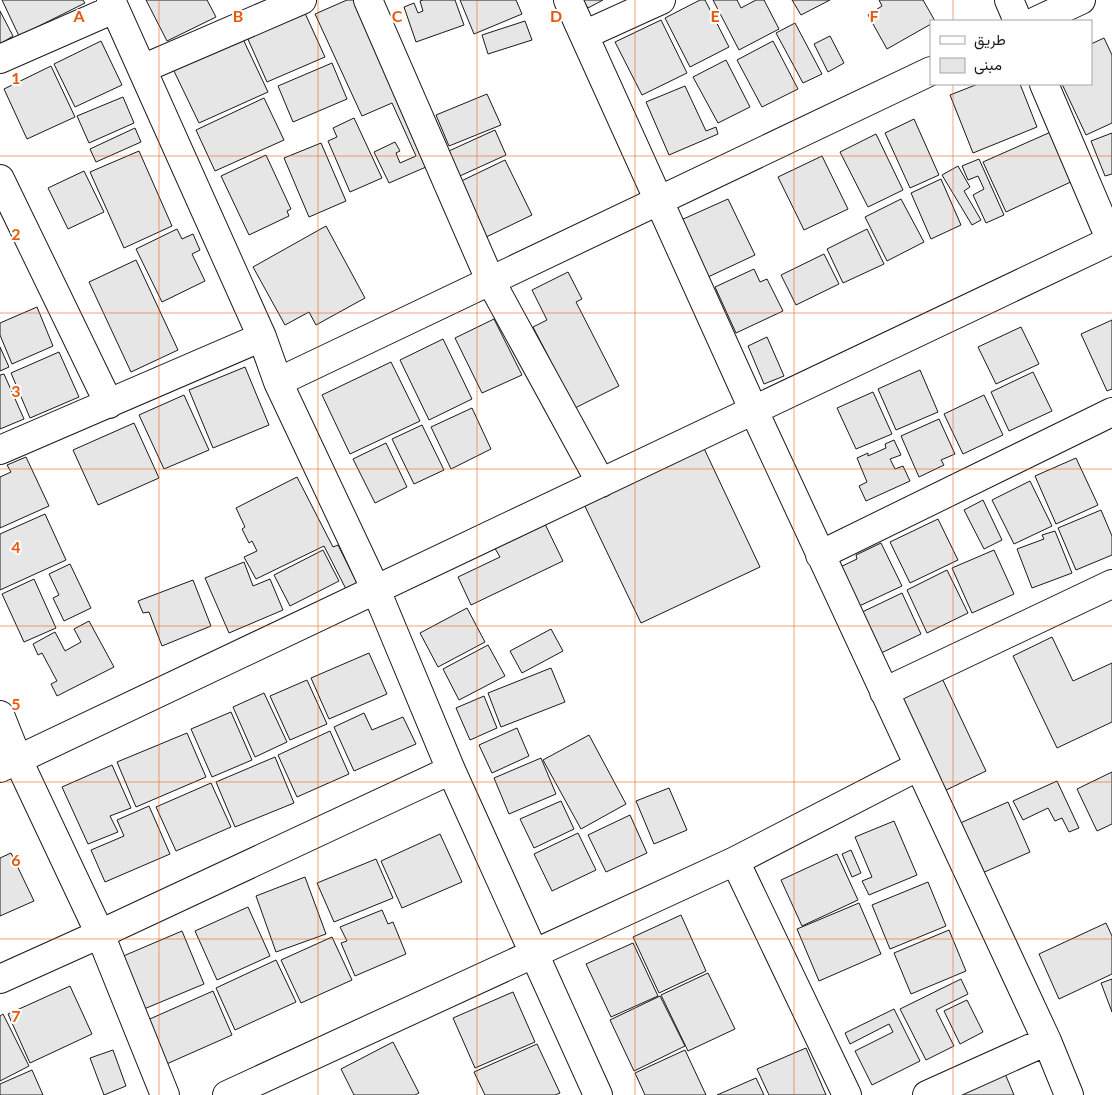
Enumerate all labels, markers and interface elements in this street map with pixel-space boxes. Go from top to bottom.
text: A [72,6,85,25]
text: B [233,6,243,25]
text: C [392,6,403,25]
text: D [550,6,562,25]
text: E [710,6,720,25]
text: F [869,6,879,25]
legend [930,20,1092,85]
text: طريق [974,30,1006,50]
text: مبنى [974,55,1002,75]
text: 1 [11,68,21,87]
text: 2 [11,224,21,243]
text: 3 [11,381,21,400]
text: 4 [11,537,21,556]
text: 5 [11,694,21,713]
text: 6 [11,850,21,869]
text: 7 [11,1006,21,1025]

